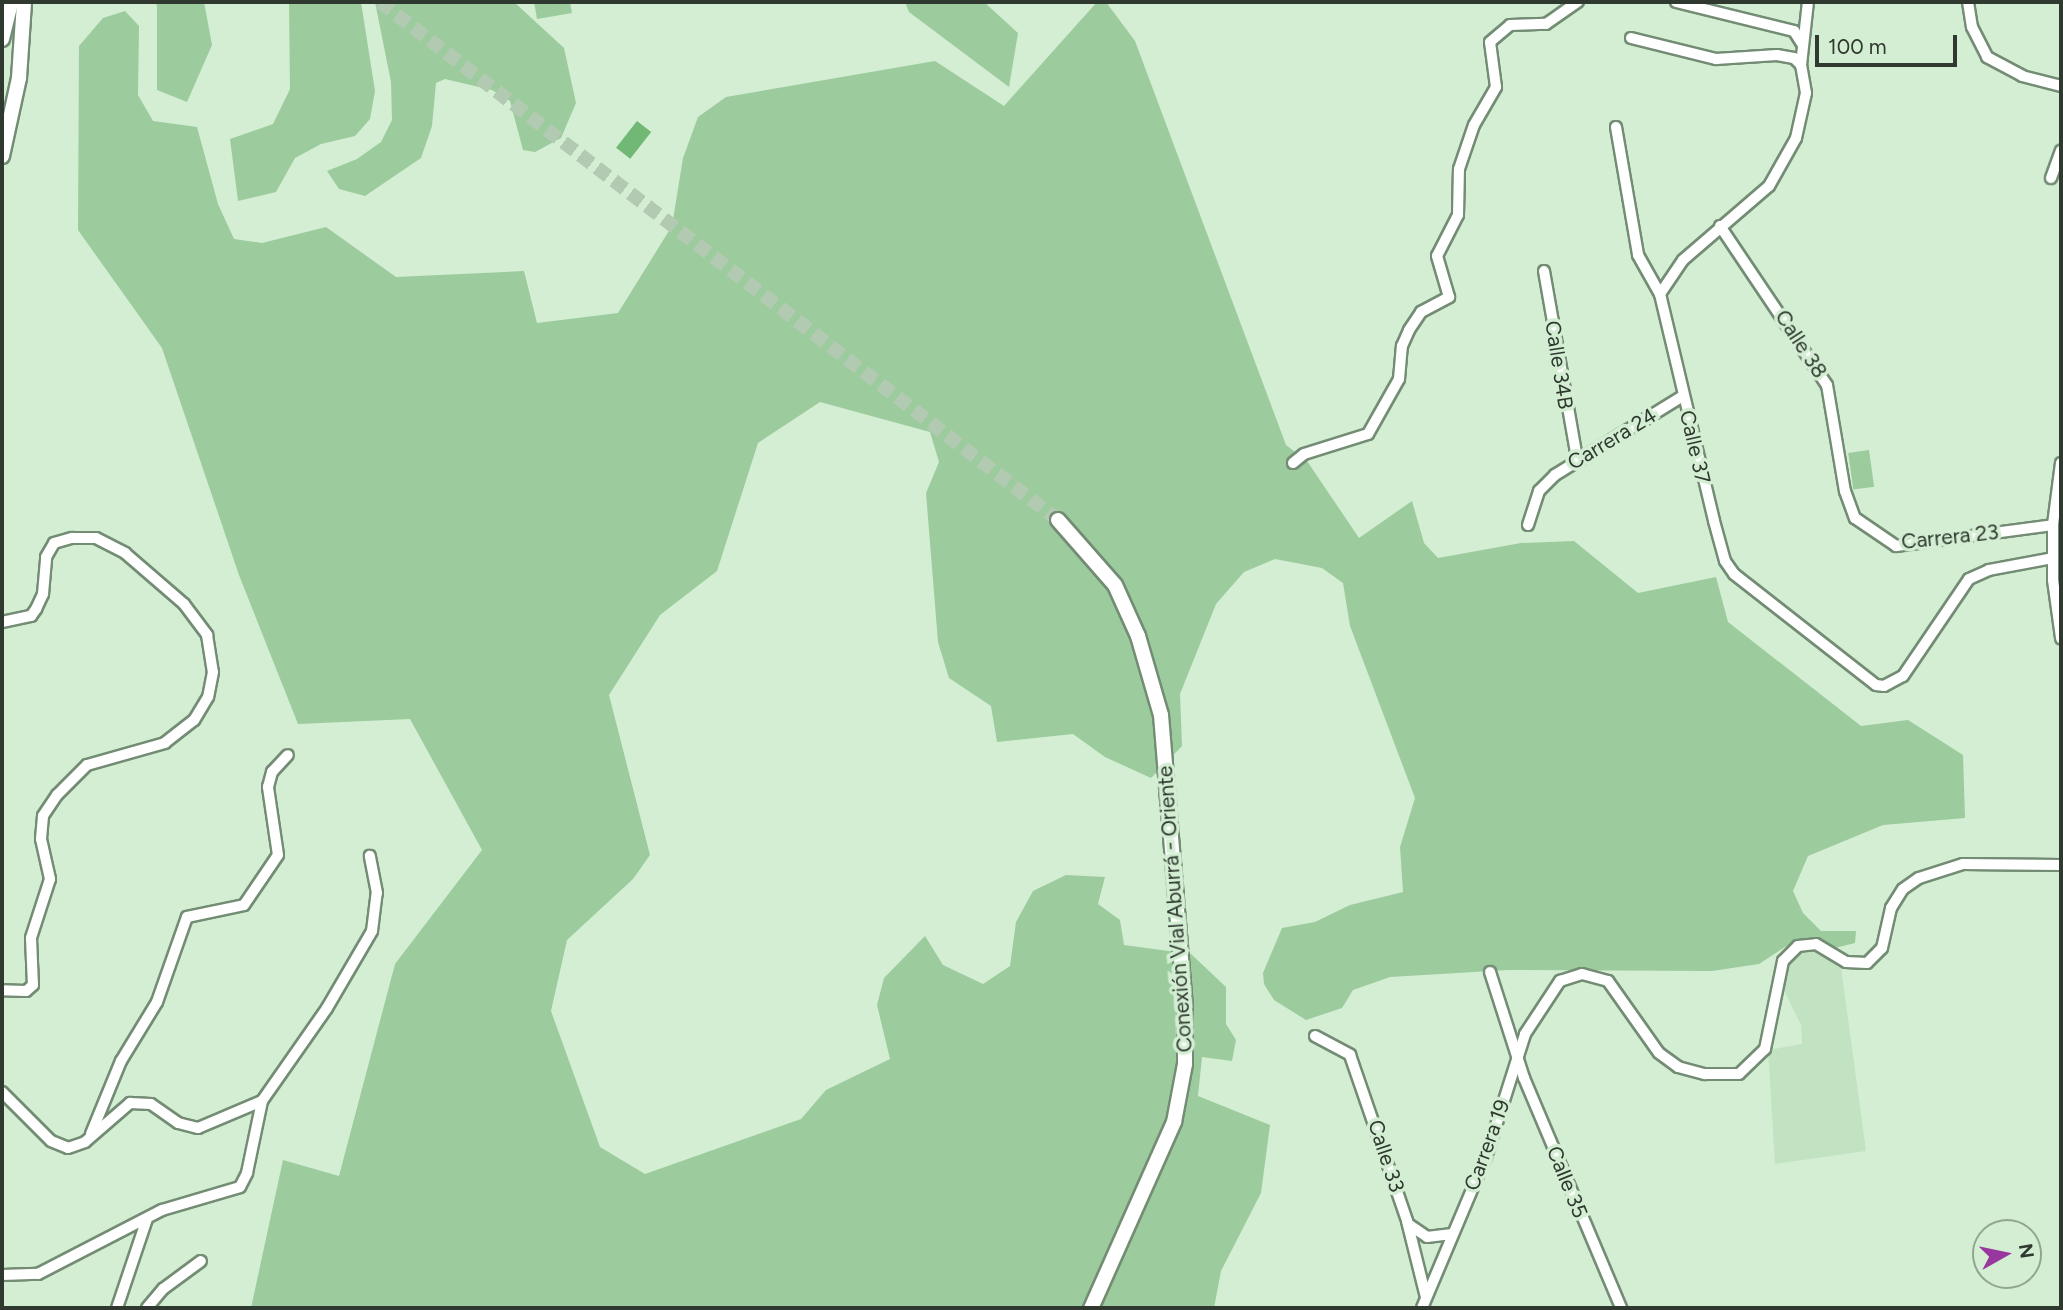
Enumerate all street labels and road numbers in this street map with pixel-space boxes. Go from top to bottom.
street label: Calle 38 [1770,305,1832,383]
street label: Calle 34B [1540,319,1578,411]
street label: Carrera 24 [1563,403,1661,475]
street label: Calle 37 [1674,408,1716,486]
street label: Carrera 23 [1900,519,2000,555]
street label: Conexión Vial Aburrá - Oriente [1152,765,1198,1053]
street label: Carrera 19 [1459,1096,1515,1194]
street label: Calle 33 [1362,1117,1410,1195]
street label: Calle 35 [1541,1142,1593,1222]

